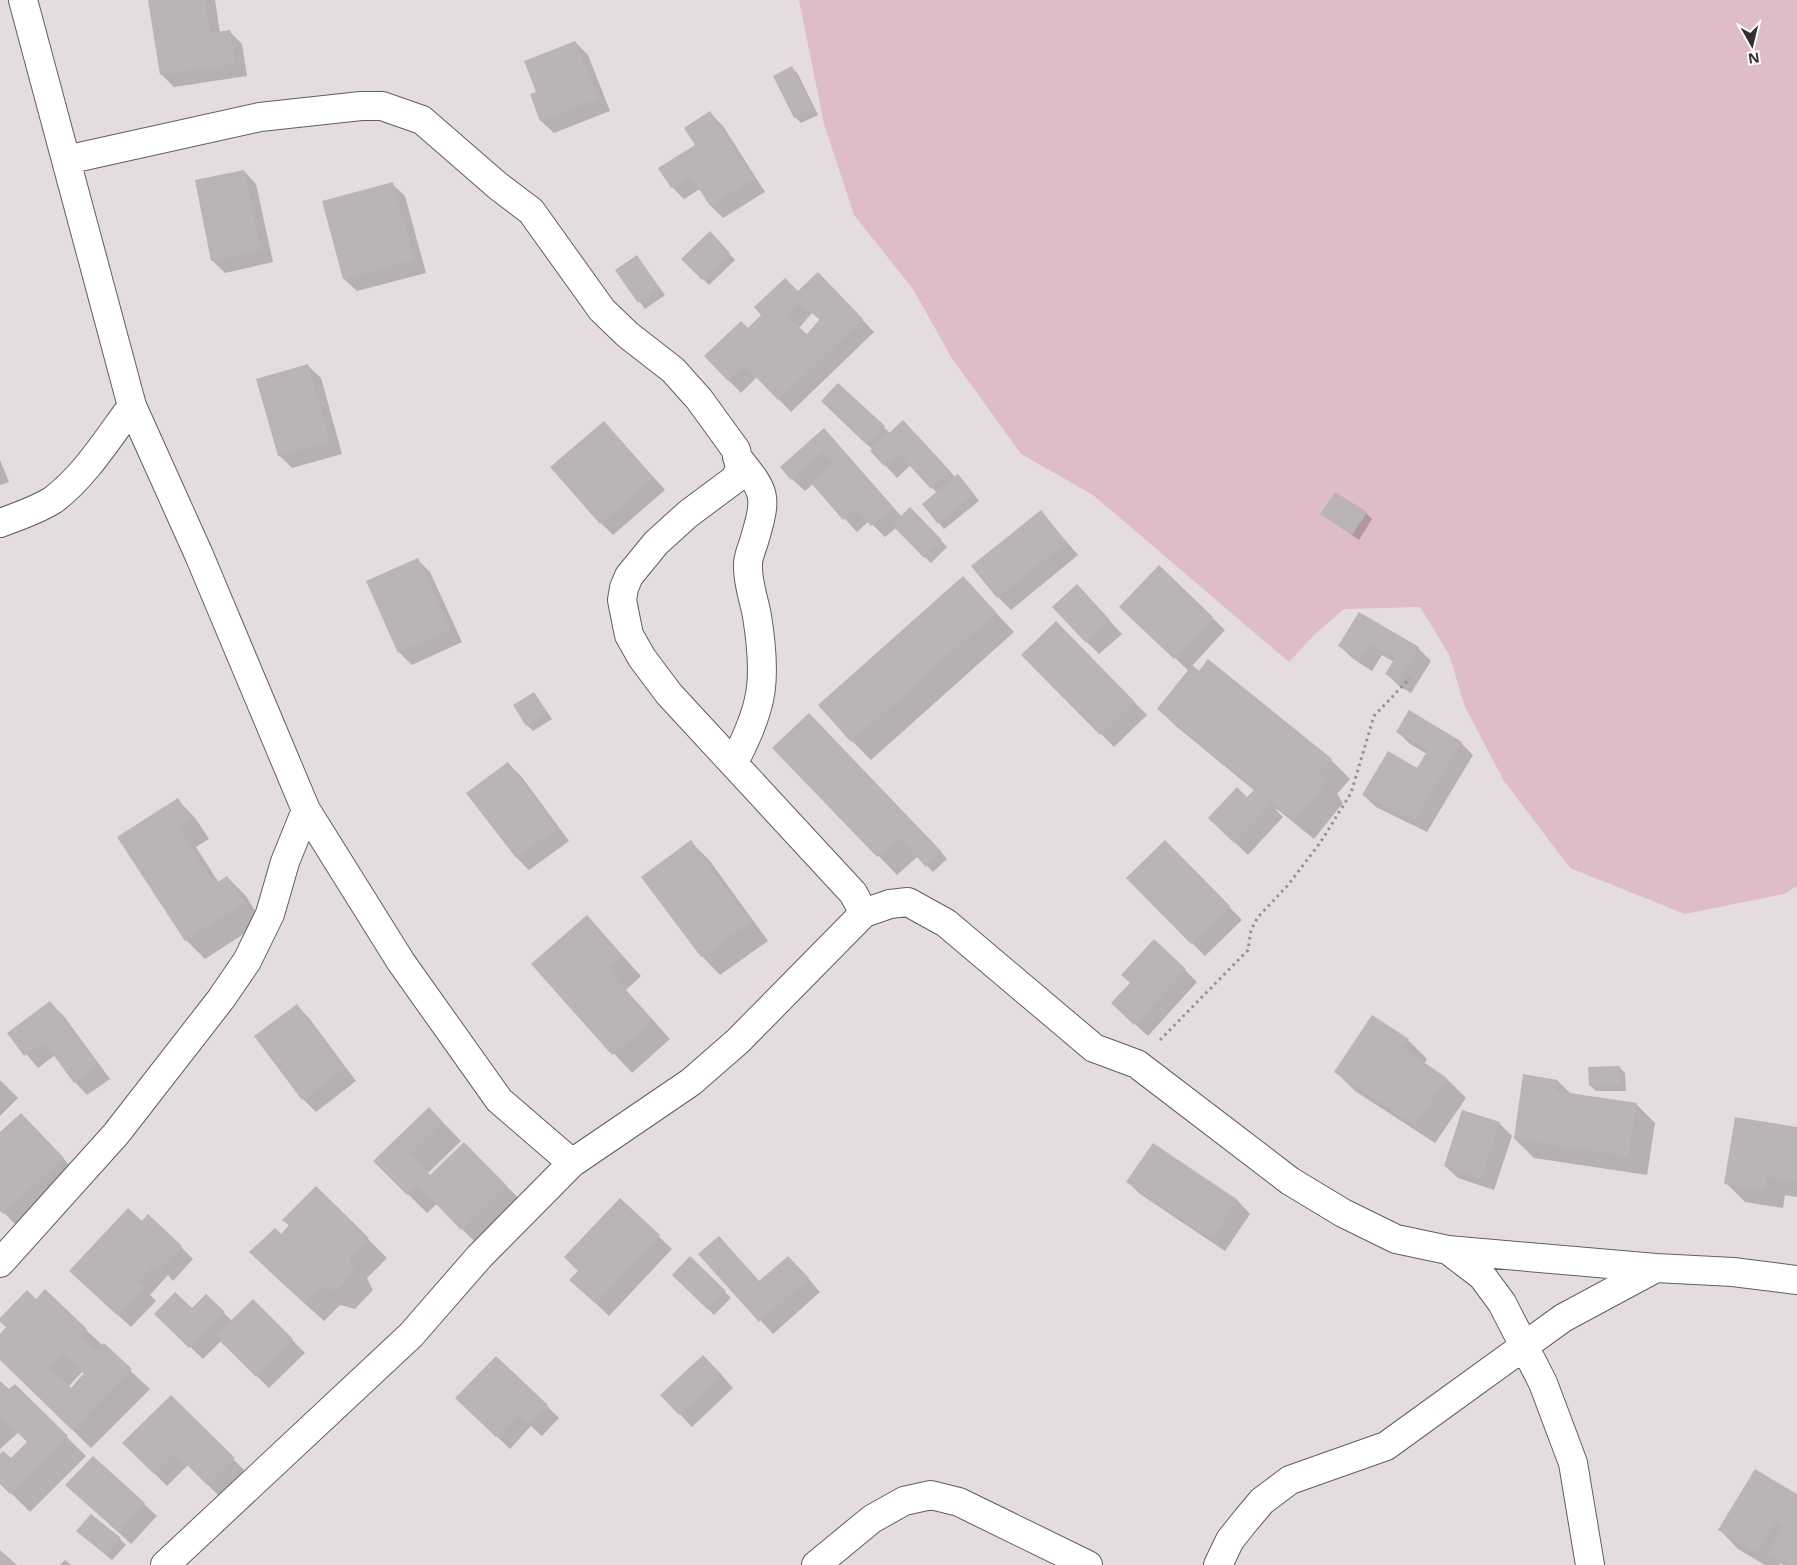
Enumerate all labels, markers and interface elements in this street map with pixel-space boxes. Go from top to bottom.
north arrow [1727,20,1777,70]
text: N [1747,48,1761,69]

